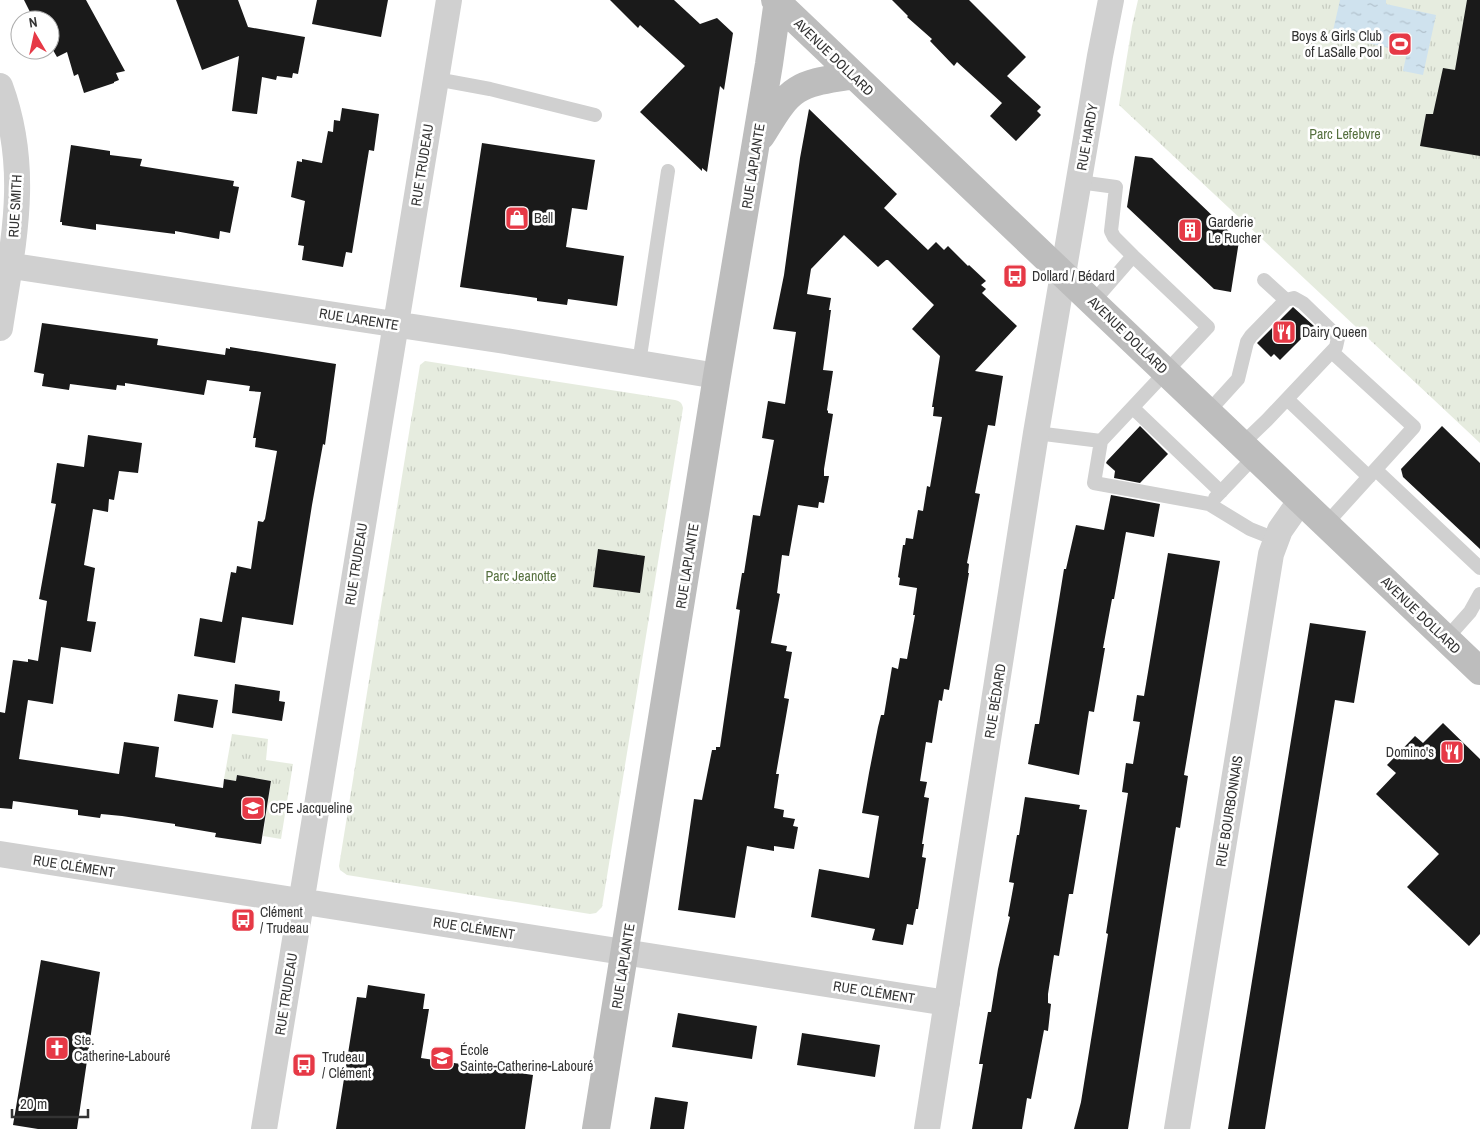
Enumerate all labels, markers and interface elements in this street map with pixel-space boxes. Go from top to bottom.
north arrow [10,10,60,60]
text: N [27,13,38,32]
street label: AVENUE DOLLARD [790,14,878,100]
place label: Boys & Girls Club of LaSalle Pool [1291,27,1382,61]
sports icon: Boys & Girls Club of LaSalle Pool [1387,31,1413,57]
street label: RUE HARDY [1072,102,1102,172]
street label: RUE LAPLANTE [737,122,769,210]
street label: RUE TRUDEAU [407,123,437,207]
park label: Parc Lefebvre [1309,125,1381,143]
street label: RUE SMITH [4,174,26,238]
shop icon: Bell [504,205,530,231]
place label: Bell [534,209,553,227]
place label: Garderie Le Rucher [1208,213,1261,247]
building icon: Garderie Le Rucher [1177,217,1203,243]
bus stop icon: Dollard / Bédard [1002,263,1028,289]
place label: Dollard / Bédard [1032,267,1115,285]
street label: AVENUE DOLLARD [1084,292,1172,378]
street label: RUE LARENTE [318,304,400,334]
restaurant icon: Dairy Queen [1271,319,1297,345]
place label: Dairy Queen [1302,323,1367,341]
street label: RUE TRUDEAU [341,522,371,606]
street label: RUE LAPLANTE [671,522,703,610]
park label: Parc Jeanotte [486,567,556,585]
street label: AVENUE DOLLARD [1377,572,1465,658]
street label: RUE BÉDARD [980,662,1010,740]
restaurant icon: Domino's [1439,739,1465,765]
place label: Domino's [1386,743,1434,761]
street label: RUE BOURBONNAIS [1211,754,1247,868]
school or university icon: CPE Jacqueline [240,795,266,821]
place label: CPE Jacqueline [270,799,352,817]
street label: RUE CLÉMENT [32,851,116,881]
place label: Clément / Trudeau [260,903,309,937]
bus stop icon: Clément / Trudeau [230,907,256,933]
street label: RUE CLÉMENT [432,913,516,943]
street label: RUE LAPLANTE [607,922,639,1010]
street label: RUE TRUDEAU [271,952,301,1036]
street label: RUE CLÉMENT [832,977,916,1007]
place label: Ste. Catherine-Labouré [74,1031,170,1065]
church icon: Ste. Catherine-Labouré [44,1035,70,1061]
place label: École Sainte-Catherine-Labouré [460,1041,593,1075]
school or university icon: École Sainte-Catherine-Labouré [429,1045,455,1071]
place label: Trudeau / Clément [322,1048,371,1082]
bus stop icon: Trudeau / Clément [291,1052,317,1078]
scale bar [12,1086,89,1118]
text: 20 m [20,1093,47,1114]

